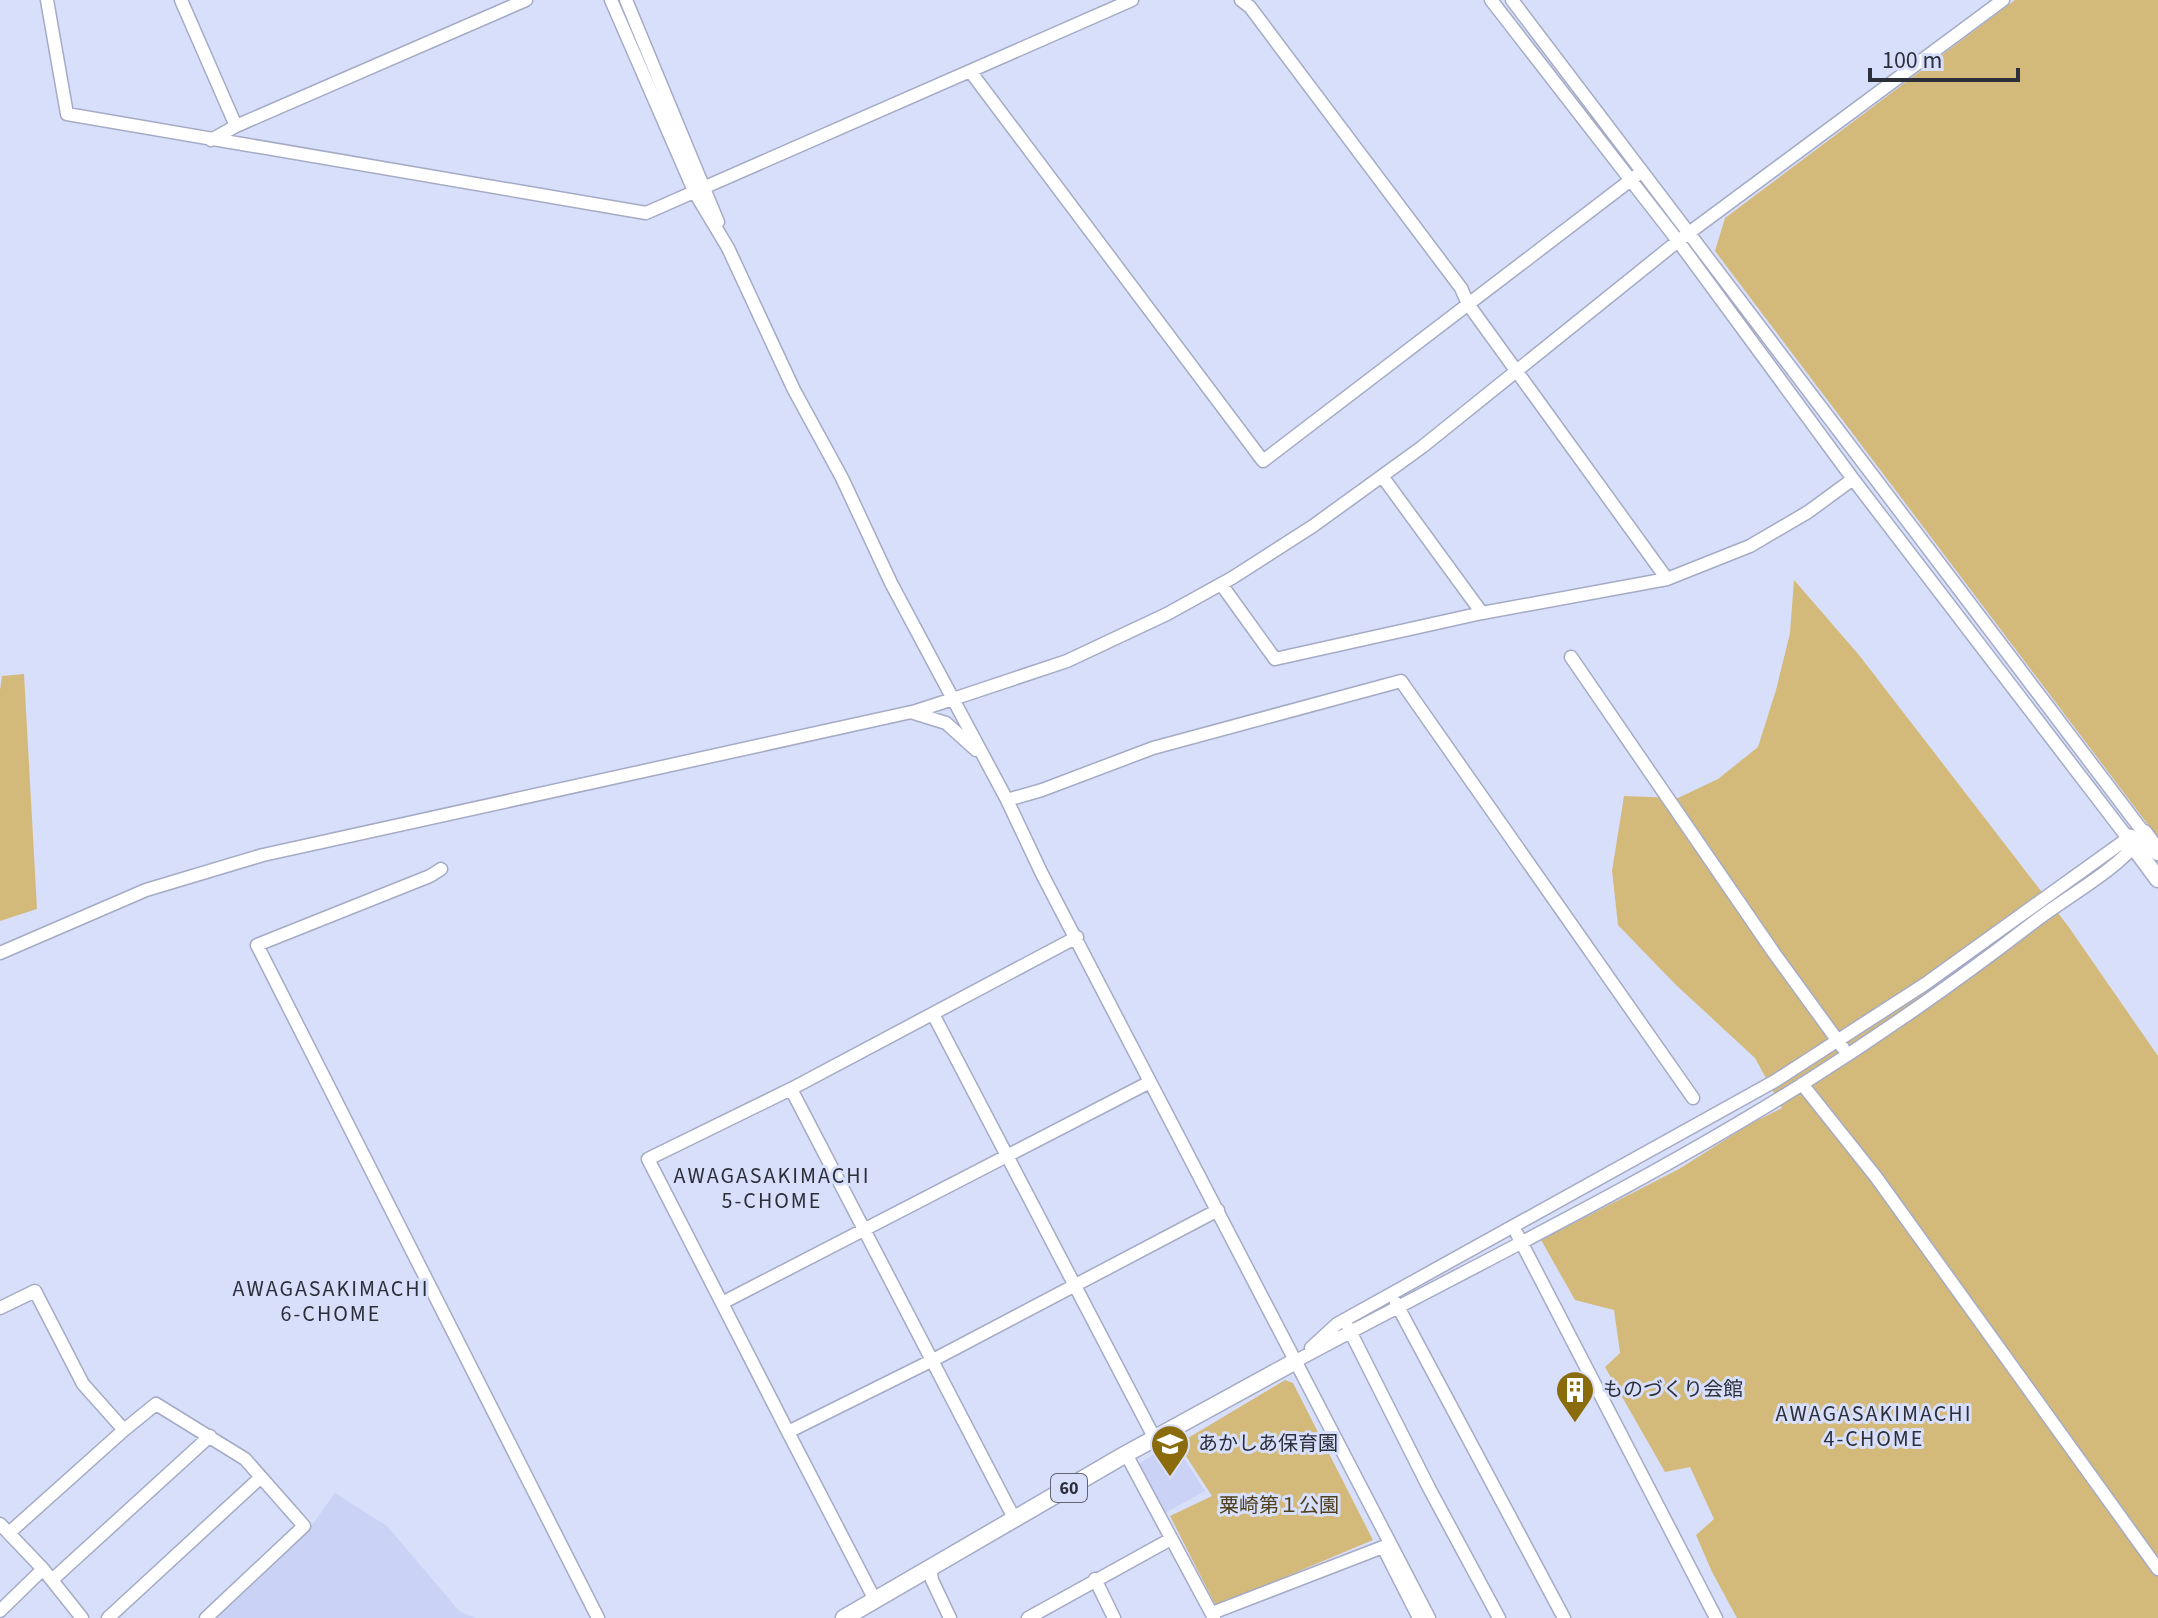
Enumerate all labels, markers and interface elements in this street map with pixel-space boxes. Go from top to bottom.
scale bar [1870,32,2018,82]
text: 100 m [1882,43,1942,78]
district label: AWAGASAKIMACHI 5-CHOME [673,1160,871,1217]
district label: AWAGASAKIMACHI 6-CHOME [232,1273,430,1330]
building icon: ものづくり会館 [1554,1369,1596,1424]
place label: ものづくり会館 [1603,1376,1743,1404]
district label: AWAGASAKIMACHI 4-CHOME [1775,1398,1973,1455]
school or university icon: あかしあ保育園 [1149,1423,1191,1478]
place label: あかしあ保育園 [1198,1430,1338,1458]
road number: 60 [1051,1474,1087,1502]
park label: 粟崎第１公園 [1219,1492,1339,1520]

